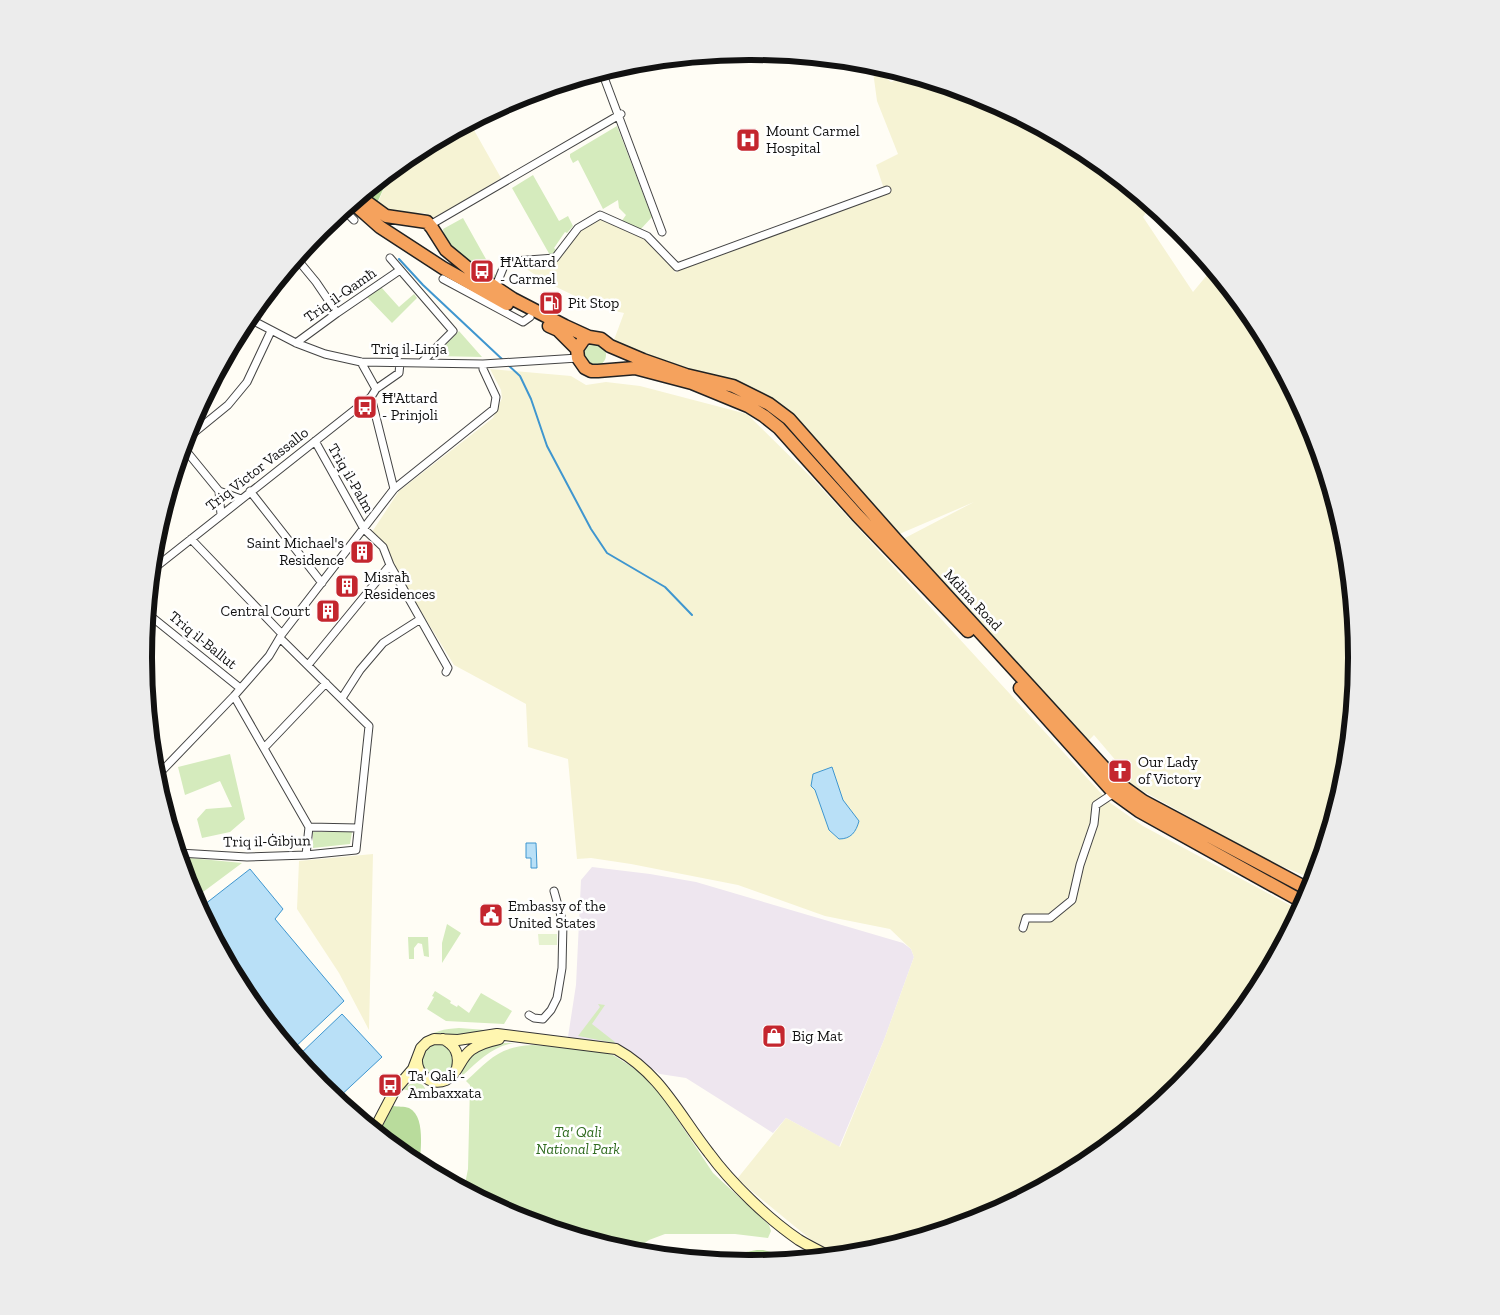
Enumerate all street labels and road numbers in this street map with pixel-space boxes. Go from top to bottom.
street label: Triq il-Qamħ [301,263,380,326]
street label: Triq il-Linja [371,340,447,358]
street label: Triq Victor Vassallo [202,423,312,515]
street label: Triq il-Palm [324,440,378,516]
street label: Mdina Road [940,566,1006,635]
street label: Triq il-Ballut [165,607,241,673]
street label: Triq il-Ġibjun [223,831,311,851]

